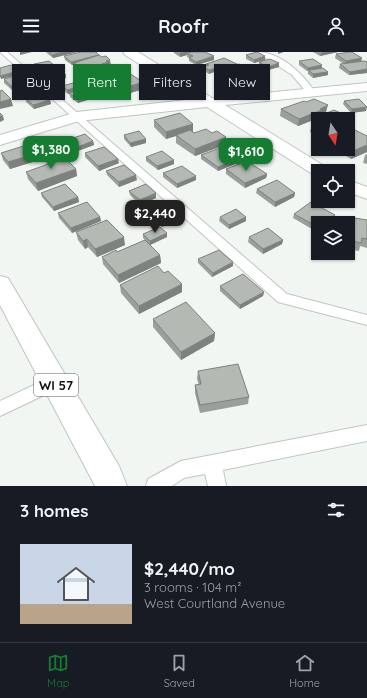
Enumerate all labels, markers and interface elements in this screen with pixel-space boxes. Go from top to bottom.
icon: menu [20,15,42,37]
text: Roofr [158,15,209,38]
icon: person [325,15,347,37]
chip: Buy [12,64,65,100]
chip: Rent [73,64,131,100]
chip: Filters [139,64,206,100]
chip: New [214,64,270,100]
north arrow [311,112,355,156]
map controls [311,112,355,260]
pin: $1,380 [18,136,84,170]
pin: $1,610 [213,138,279,172]
text: $1,380 [32,141,70,157]
text: $1,610 [228,143,264,159]
button: locate [311,164,355,208]
pin: $2,440 [122,200,188,234]
text: $2,440 [134,205,176,221]
button: layers [311,216,355,260]
road number: WI 57 [34,374,78,396]
icon: filters [325,499,347,521]
text: 3 homes [20,500,88,521]
text: $2,440/mo [144,558,235,579]
icon: home [52,560,100,608]
text: 3 rooms · 104 m² [144,579,241,595]
text: West Courtland Avenue [144,595,285,611]
tab: Map [47,652,70,690]
tab: Saved [164,652,195,690]
tab: Home [289,652,320,690]

